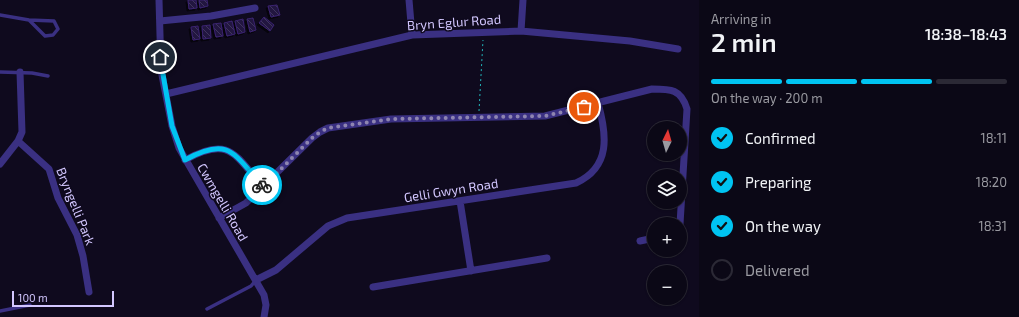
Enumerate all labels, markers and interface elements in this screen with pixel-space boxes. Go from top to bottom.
street label: Bryn Eglur Road [406,11,502,33]
text: Arriving in [711,11,771,27]
text: 18:38–18:43 [925,25,1007,43]
text: 2 min [711,26,777,57]
pin [143,40,177,74]
icon: home [149,46,171,68]
pin [567,90,601,124]
text: On the way · 200 m [711,90,823,106]
icon: bag [573,96,595,118]
north arrow [647,121,687,161]
map controls [647,121,687,305]
icon: check [711,127,733,149]
text: Confirmed [745,129,816,147]
text: 18:11 [981,130,1007,146]
street label: Cwmgelli Road [194,160,252,244]
street label: Bryngelli Park [53,165,99,248]
courier [242,165,282,205]
button: layers [647,169,687,209]
icon: check [711,171,733,193]
text: Preparing [745,173,811,191]
icon: bike [251,174,273,196]
text: 18:20 [976,174,1007,190]
street label: Gelli Gwyn Road [403,175,499,205]
icon: check [711,215,733,237]
button: + [647,217,687,257]
text: On the way [745,217,821,235]
text: 18:31 [978,218,1007,234]
text: Delivered [745,261,810,279]
button: − [647,265,687,305]
scale bar [12,289,114,308]
text: 100 m [18,291,48,304]

